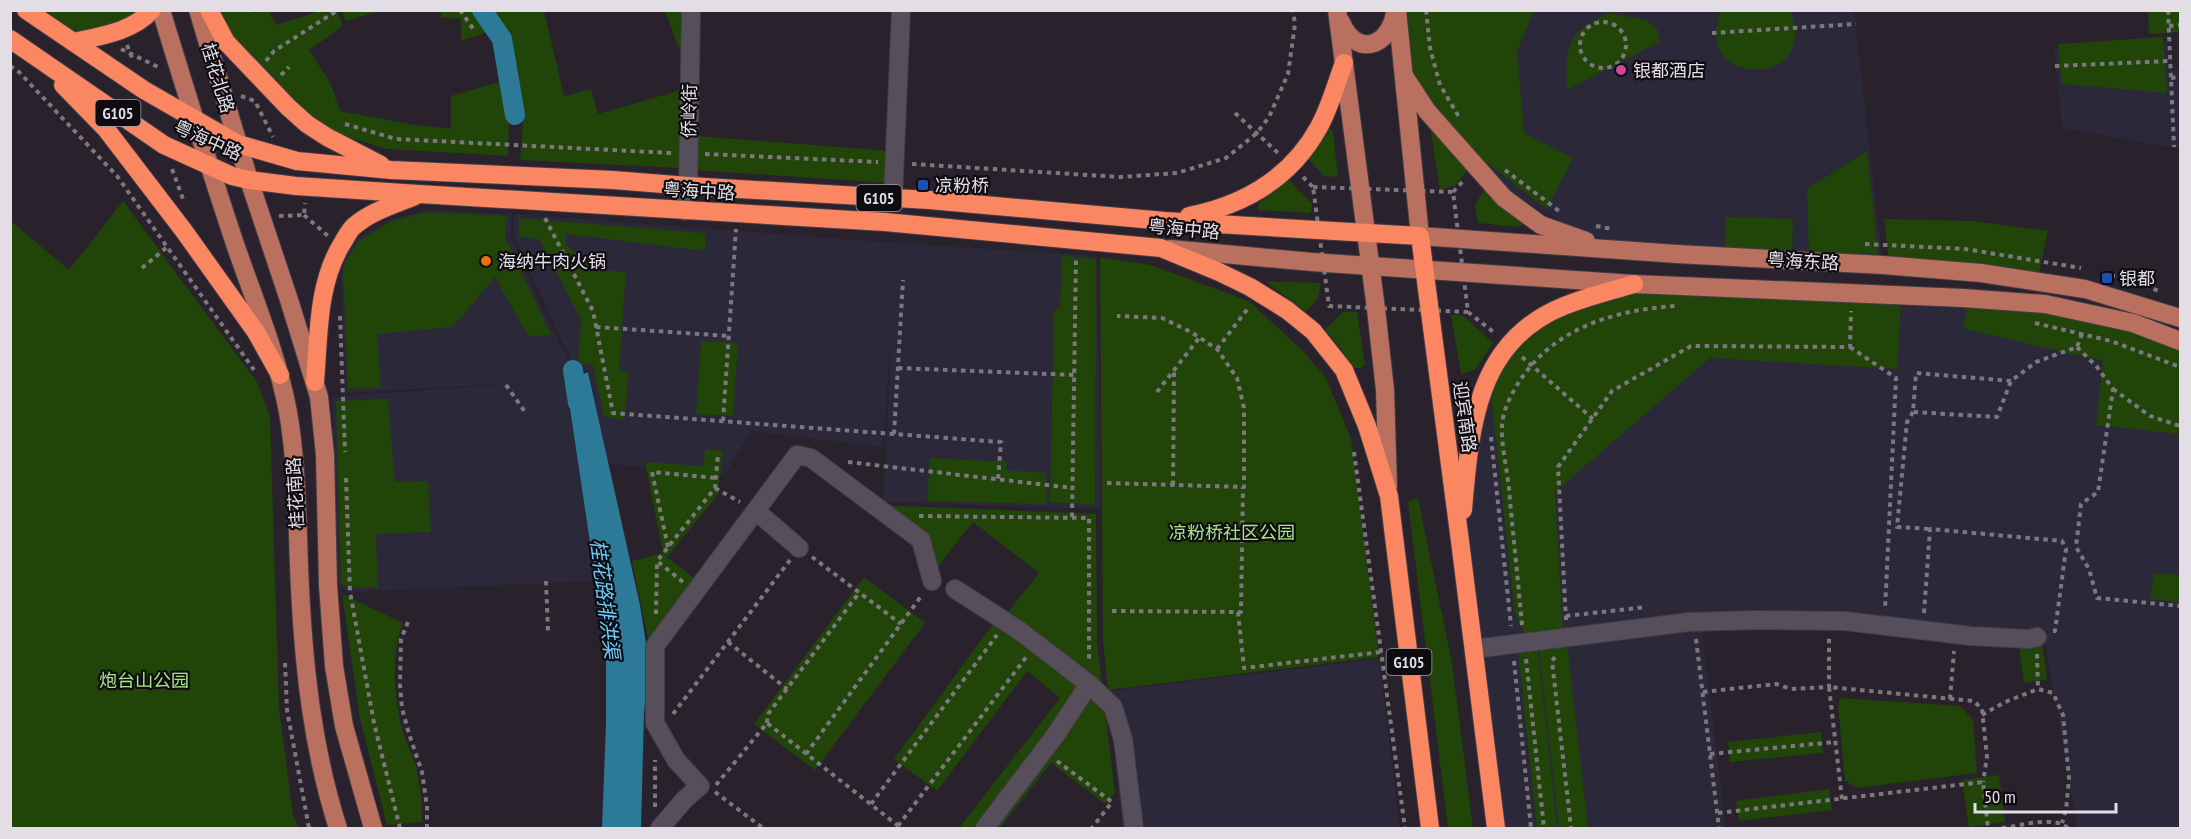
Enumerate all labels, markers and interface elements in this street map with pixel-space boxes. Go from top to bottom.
street label: 桂花北路 [196,40,240,116]
place label: 银都酒店 [1633,59,1705,82]
marker: 银都酒店 [1614,63,1628,77]
street label: 侨岭街 [677,84,701,138]
road number: G105 [96,100,140,126]
street label: 粤海中路 [170,115,246,165]
place label: 凉粉桥 [935,174,989,197]
street label: 粤海中路 [662,178,736,204]
marker: 凉粉桥 [916,178,930,192]
road number: G105 [856,185,902,211]
street label: 粤海中路 [1147,214,1221,244]
street label: 粤海东路 [1766,248,1840,274]
place label: 海纳牛肉火锅 [498,250,606,273]
marker: 海纳牛肉火锅 [479,254,493,268]
place label: 银都 [2119,267,2155,290]
marker: 银都 [2100,271,2114,285]
street label: 迎宾南路 [1449,380,1481,454]
street label: 桂花南路 [282,456,308,530]
park label: 凉粉桥社区公园 [1169,521,1295,544]
water label: 桂花路排洪渠 [585,538,626,663]
road number: G105 [1386,649,1432,675]
park label: 炮台山公园 [99,669,189,692]
scale bar [1975,776,2116,814]
text: 50 m [1984,785,2016,808]

